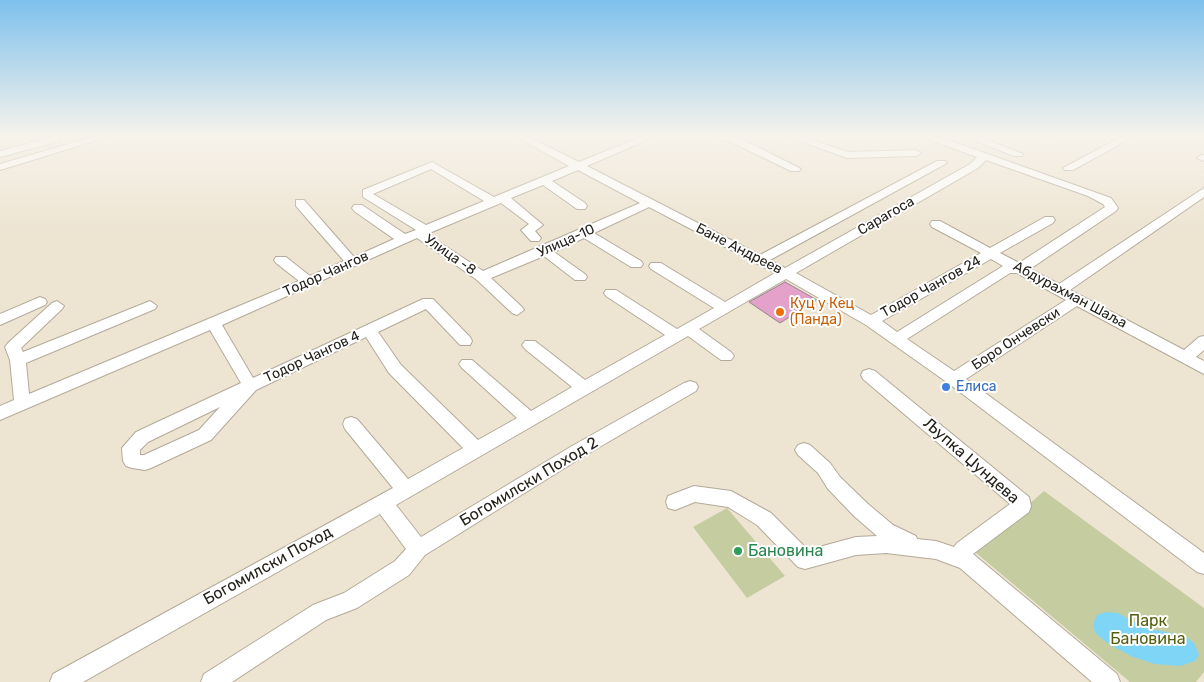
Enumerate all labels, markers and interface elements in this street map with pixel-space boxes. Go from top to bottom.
street label: Сарагоса [855,193,917,239]
street label: Бане Андреев [693,220,785,278]
street label: Улица-10 [535,221,597,261]
street label: Улица -8 [421,231,479,279]
street label: Тодор Чангов [281,248,371,300]
street label: Тодор Чангов 24 [878,253,984,321]
street label: Абдурахман Шаља [1010,258,1130,332]
place label: Куц у Кец (Панда) [790,296,854,328]
street label: Боро Ончевски [969,304,1063,374]
marker: Куц у Кец (Панда) [774,306,786,318]
street label: Тодор Чангов 4 [261,327,363,387]
place label: Елиса [956,379,997,395]
marker: Елиса [940,381,952,393]
street label: Љупка Џундева [919,414,1023,508]
street label: Богомилски Поход 2 [456,433,602,531]
street label: Богомилски Поход [200,523,336,609]
place label: Бановина [748,541,823,561]
marker: Бановина [732,545,744,557]
park label: Парк Бановина [1110,611,1186,649]

